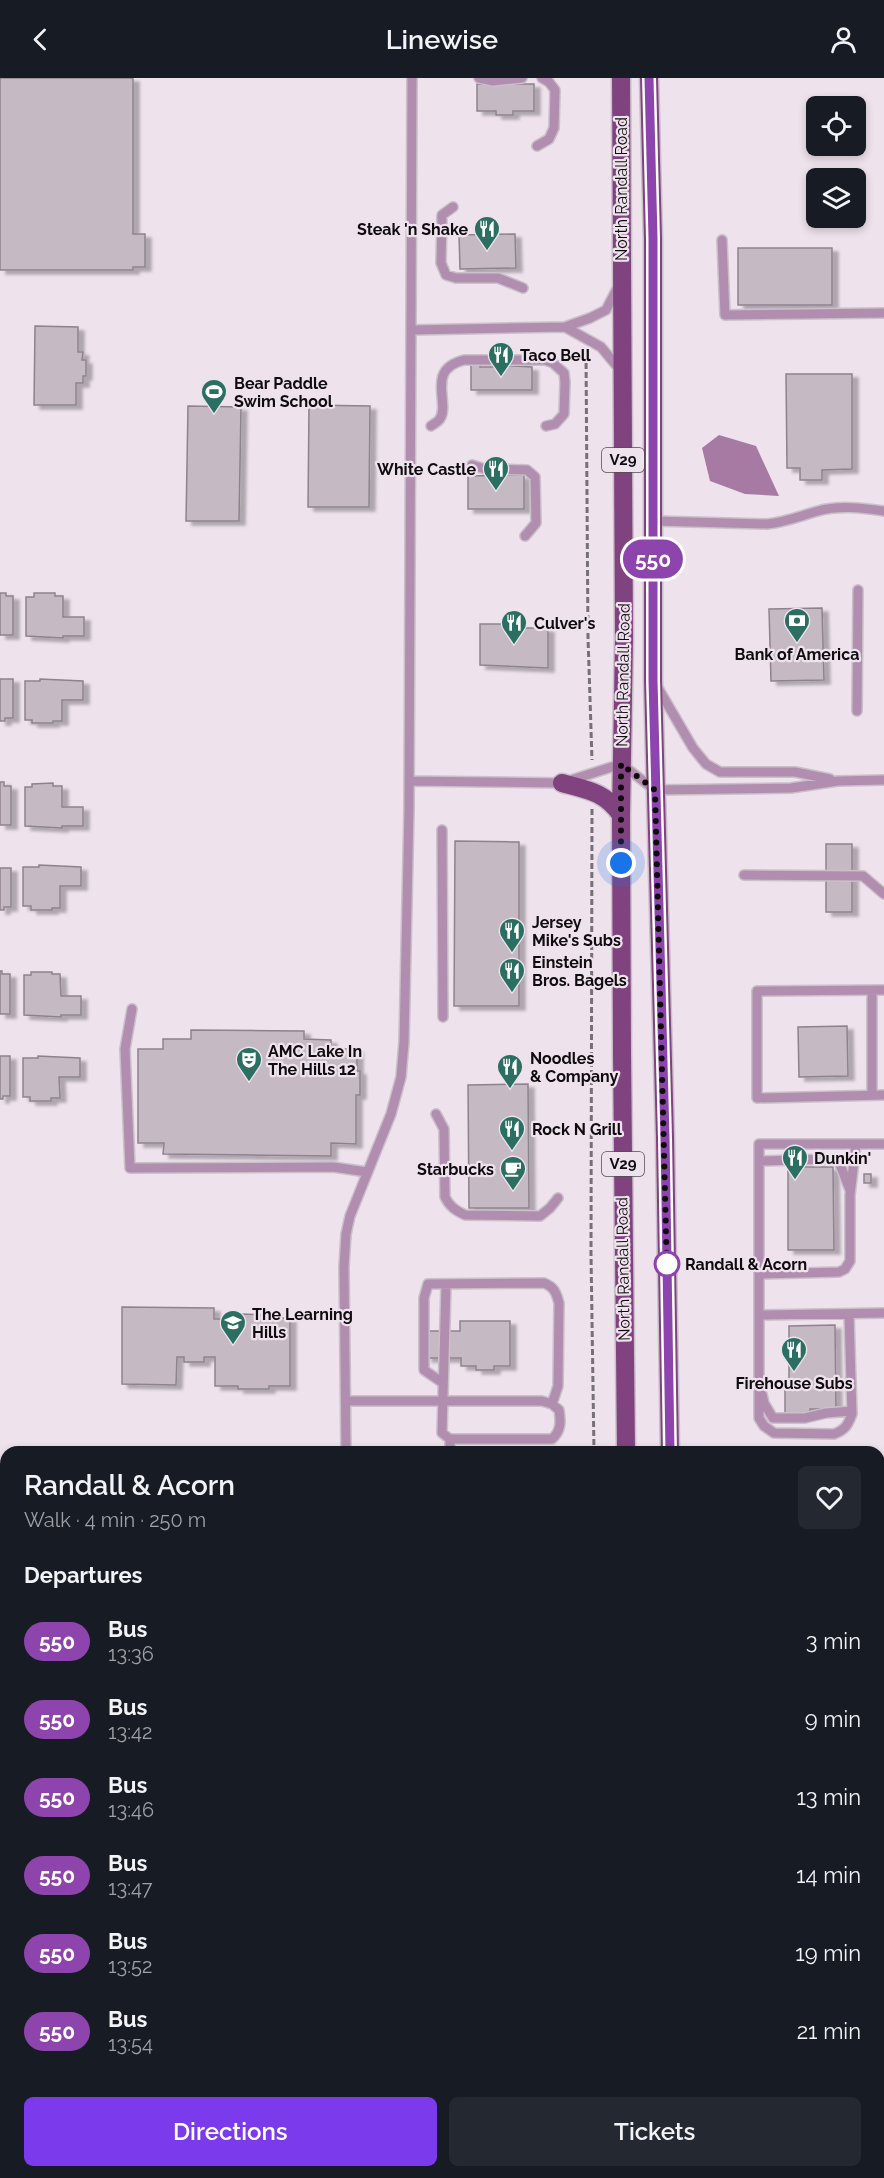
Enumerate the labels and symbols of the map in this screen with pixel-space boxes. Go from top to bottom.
street label: North Randall Road [612,117,631,261]
restaurant icon: Steak 'n Shake [472,214,502,252]
place label: Steak 'n Shake [357,220,468,239]
restaurant icon: Taco Bell [486,340,516,378]
place label: Taco Bell [520,346,592,365]
place label: Bear Paddle Swim School [234,374,334,411]
sports icon: Bear Paddle Swim School [199,377,229,415]
road number: V29 [602,448,644,472]
restaurant icon: White Castle [481,454,511,492]
place label: White Castle [377,460,476,479]
line badge: 550 [618,540,688,578]
street label: North Randall Road [612,603,634,747]
bank icon: Bank of America [782,606,812,644]
restaurant icon: Culver's [499,608,529,646]
place label: Culver's [534,614,595,633]
place label: Bank of America [735,645,859,664]
your location [606,848,636,878]
place label: Jersey Mike's Subs [532,913,621,950]
restaurant icon: Jersey Mike's Subs [497,916,527,954]
place label: Einstein Bros. Bagels [532,953,627,990]
restaurant icon: Einstein Bros. Bagels [497,956,527,994]
place label: AMC Lake In The Hills 12 [268,1042,362,1079]
theatre icon: AMC Lake In The Hills 12 [234,1045,264,1083]
place label: Noodles & Company [530,1049,619,1086]
restaurant icon: Noodles & Company [495,1052,525,1090]
restaurant icon: Rock N Grill [497,1114,527,1152]
place label: Rock N Grill [532,1120,623,1139]
restaurant icon: Dunkin' [780,1143,810,1181]
place label: Dunkin' [814,1149,871,1168]
road number: V29 [602,1152,644,1176]
cafe icon: Starbucks [498,1154,528,1192]
place label: Starbucks [417,1160,494,1179]
street label: North Randall Road [612,1197,634,1341]
marker: Randall & Acorn [654,1251,680,1277]
place label: Randall & Acorn [685,1255,807,1274]
place label: The Learning Hills [252,1305,353,1342]
school or university icon: The Learning Hills [218,1308,248,1346]
restaurant icon: Firehouse Subs [779,1335,809,1373]
place label: Firehouse Subs [735,1374,853,1393]

